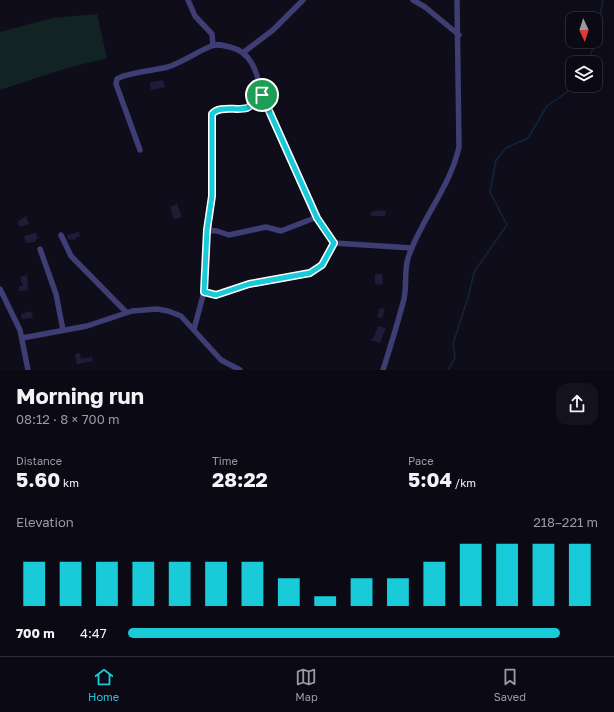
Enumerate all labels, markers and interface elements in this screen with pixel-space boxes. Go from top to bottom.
north arrow [566,12,602,48]
map controls [566,12,602,92]
button: layers [566,56,602,92]
pin [245,78,279,112]
icon: arrive [251,84,273,106]
text: Morning run [16,382,144,409]
button: share [556,383,598,425]
text: 08:12 · 8 × 700 m [16,411,119,427]
text: Distance [16,454,62,467]
text: Time [212,454,238,467]
text: Pace [408,454,434,467]
text: 5.60 [16,467,60,491]
text: 28:22 [212,467,268,491]
text: 5:04 [408,467,452,491]
text: km [60,476,79,489]
text: /km [452,476,476,489]
text: Elevation [16,514,74,530]
text: 218–221 m [533,514,598,530]
text: 700 m [16,625,55,641]
text: 4:47 [80,625,107,641]
tab: Home [88,666,119,703]
tab: Map [295,666,318,703]
tab: Saved [494,666,526,703]

